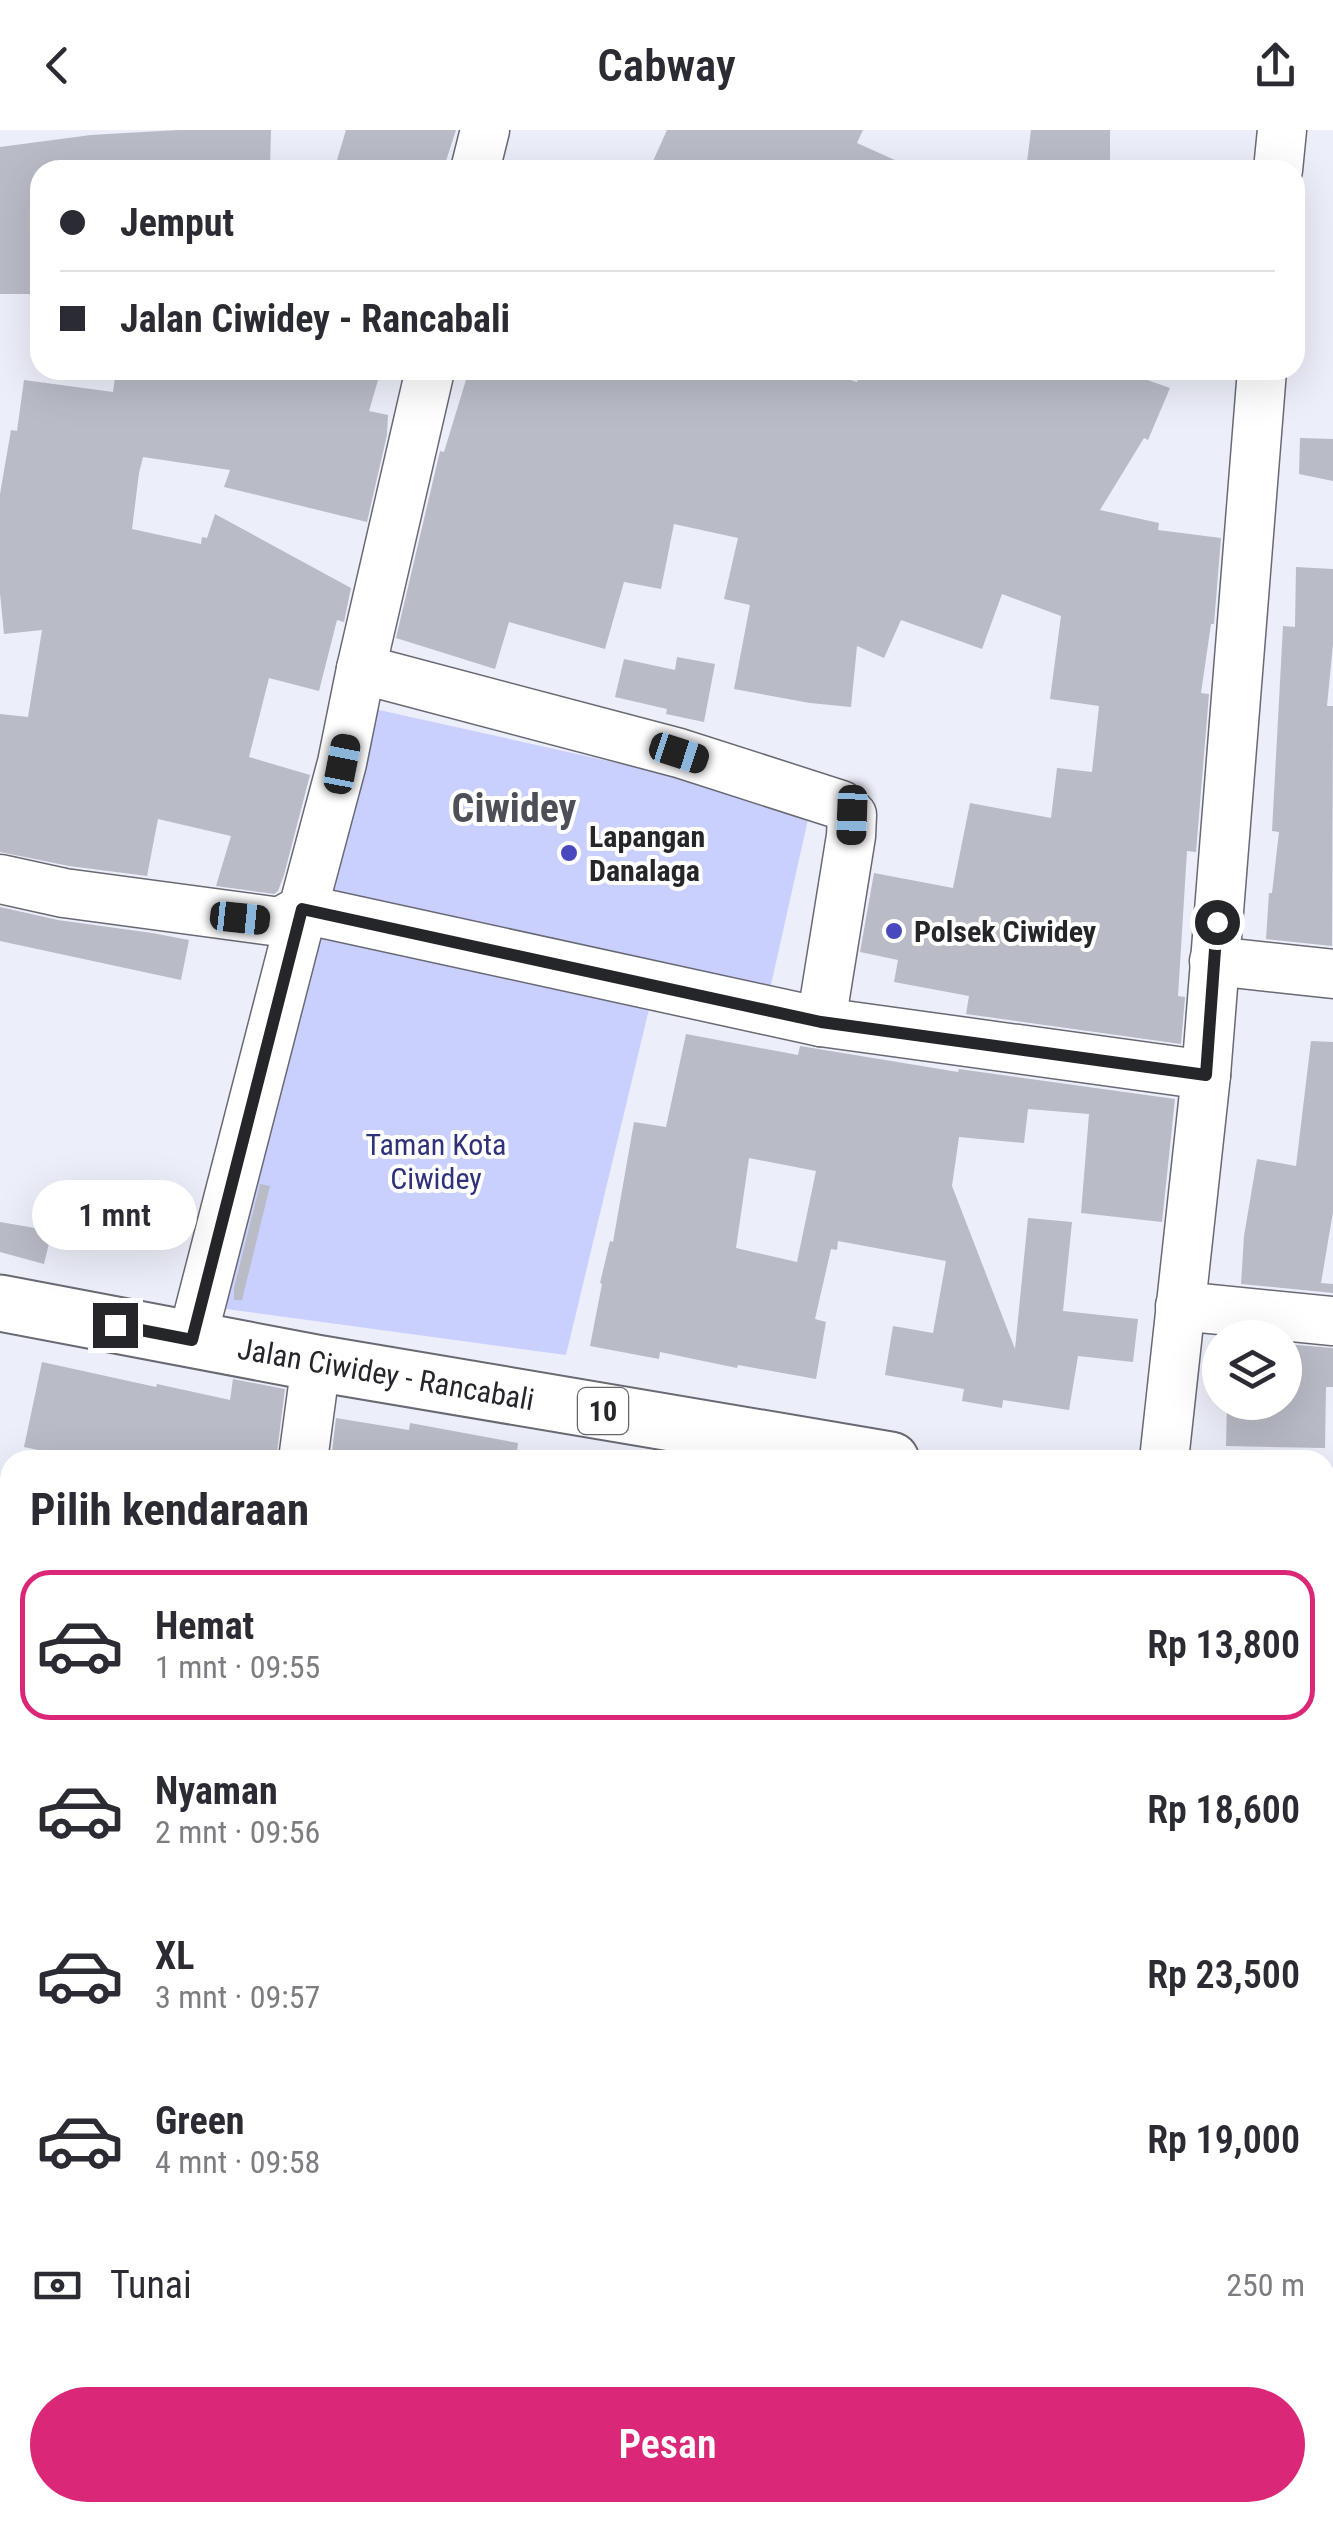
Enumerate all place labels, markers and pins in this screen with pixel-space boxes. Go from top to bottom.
place label: Lapangan Danalaga [589,819,705,888]
marker: Lapangan Danalaga [558,842,580,864]
place label: Polsek Ciwidey [914,914,1097,949]
marker: Polsek Ciwidey [883,920,905,942]

